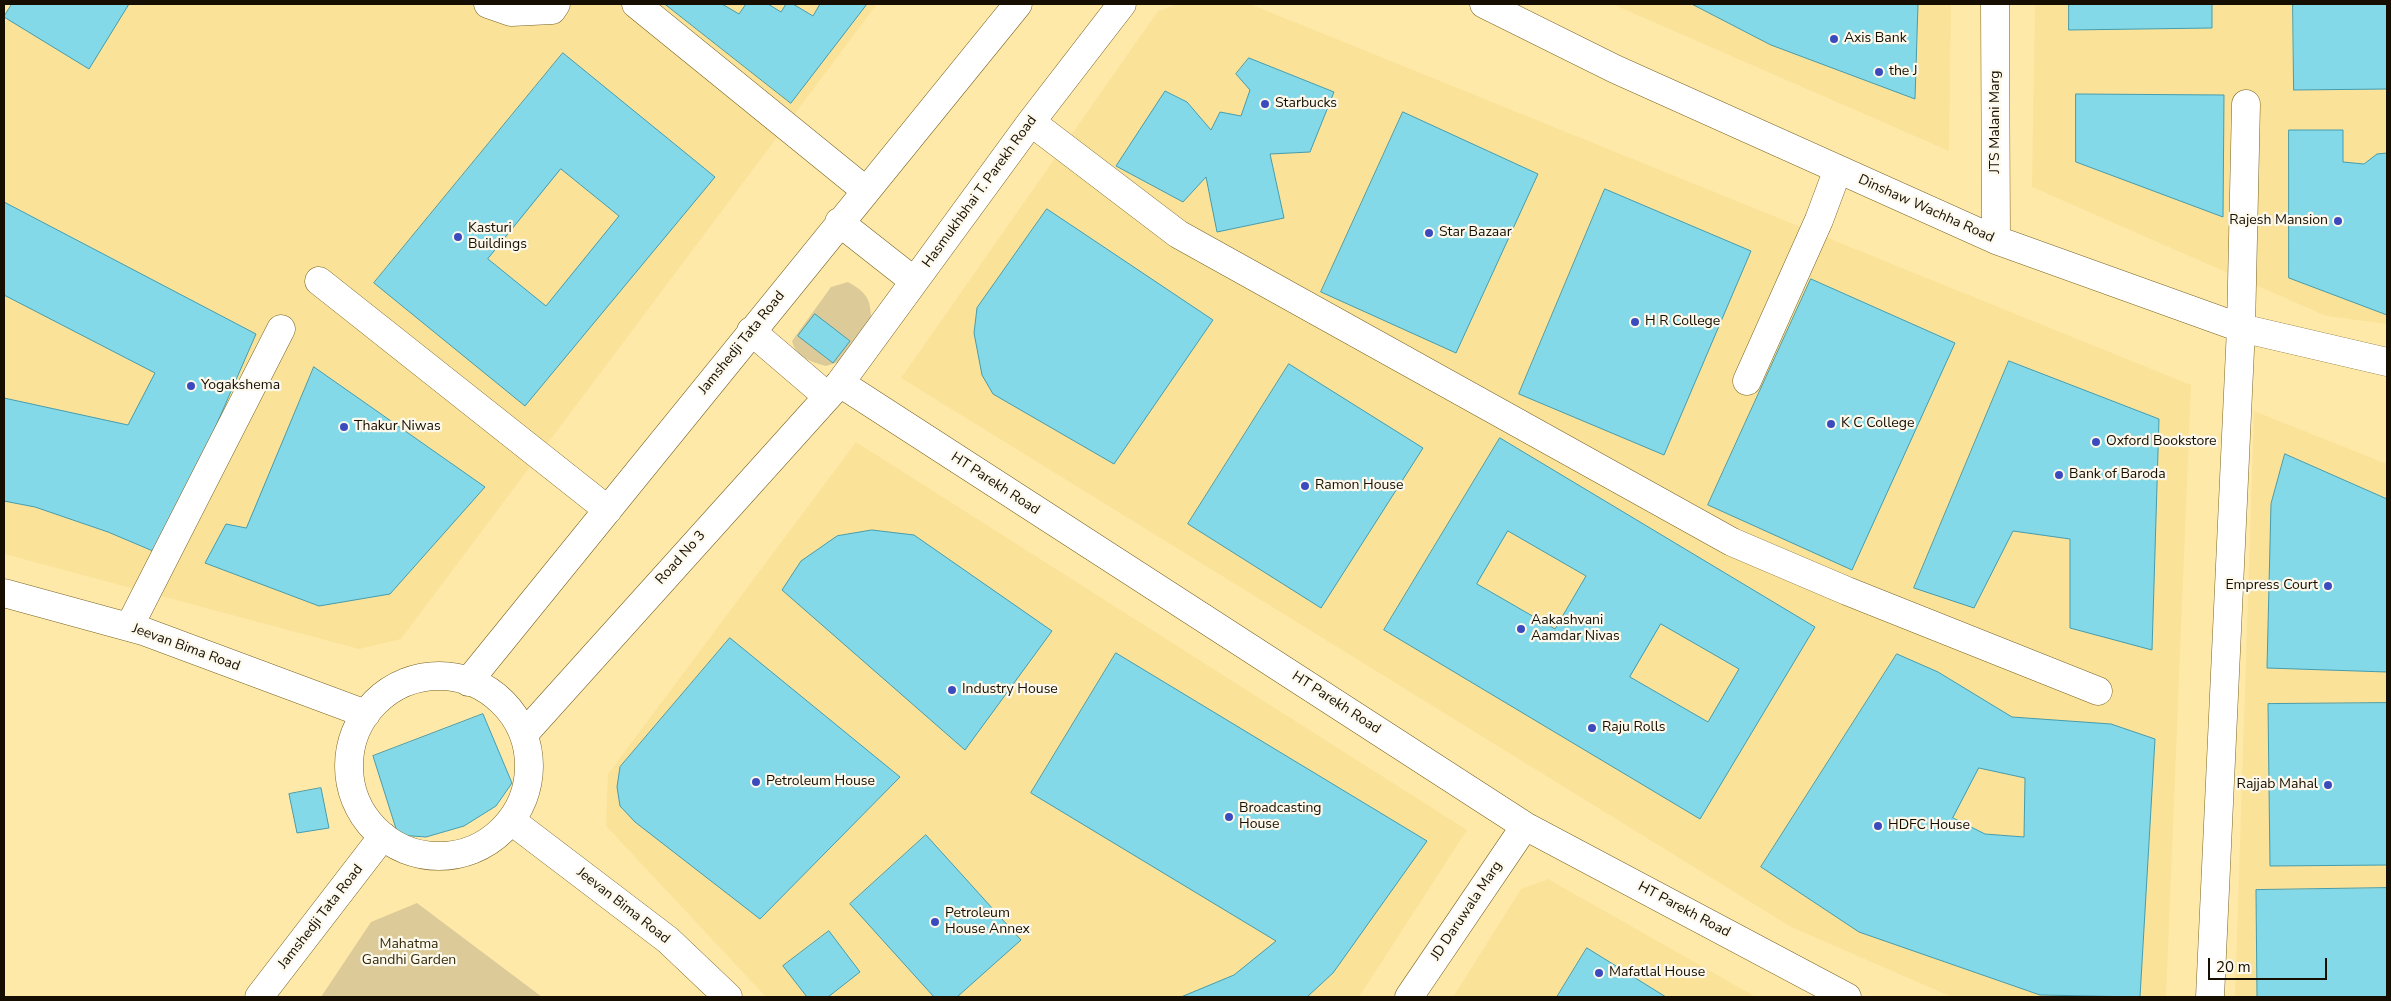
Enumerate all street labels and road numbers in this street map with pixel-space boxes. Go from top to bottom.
street label: JTS Malani Marg [1988,70,2004,174]
street label: Hasmukhbhai T. Parekh Road [919,113,1041,271]
street label: Dinshaw Wachha Road [1855,171,1997,247]
street label: Jamshedji Tata Road [695,288,789,398]
street label: HT Parekh Road [948,449,1042,519]
street label: Road No 3 [653,528,709,588]
street label: Jeevan Bima Road [130,621,242,675]
street label: HT Parekh Road [1289,668,1383,738]
street label: JD Daruwala Marg [1428,858,1506,964]
street label: Jamshedji Tata Road [275,862,367,972]
street label: Jeevan Bima Road [573,864,673,948]
street label: HT Parekh Road [1635,879,1733,941]

